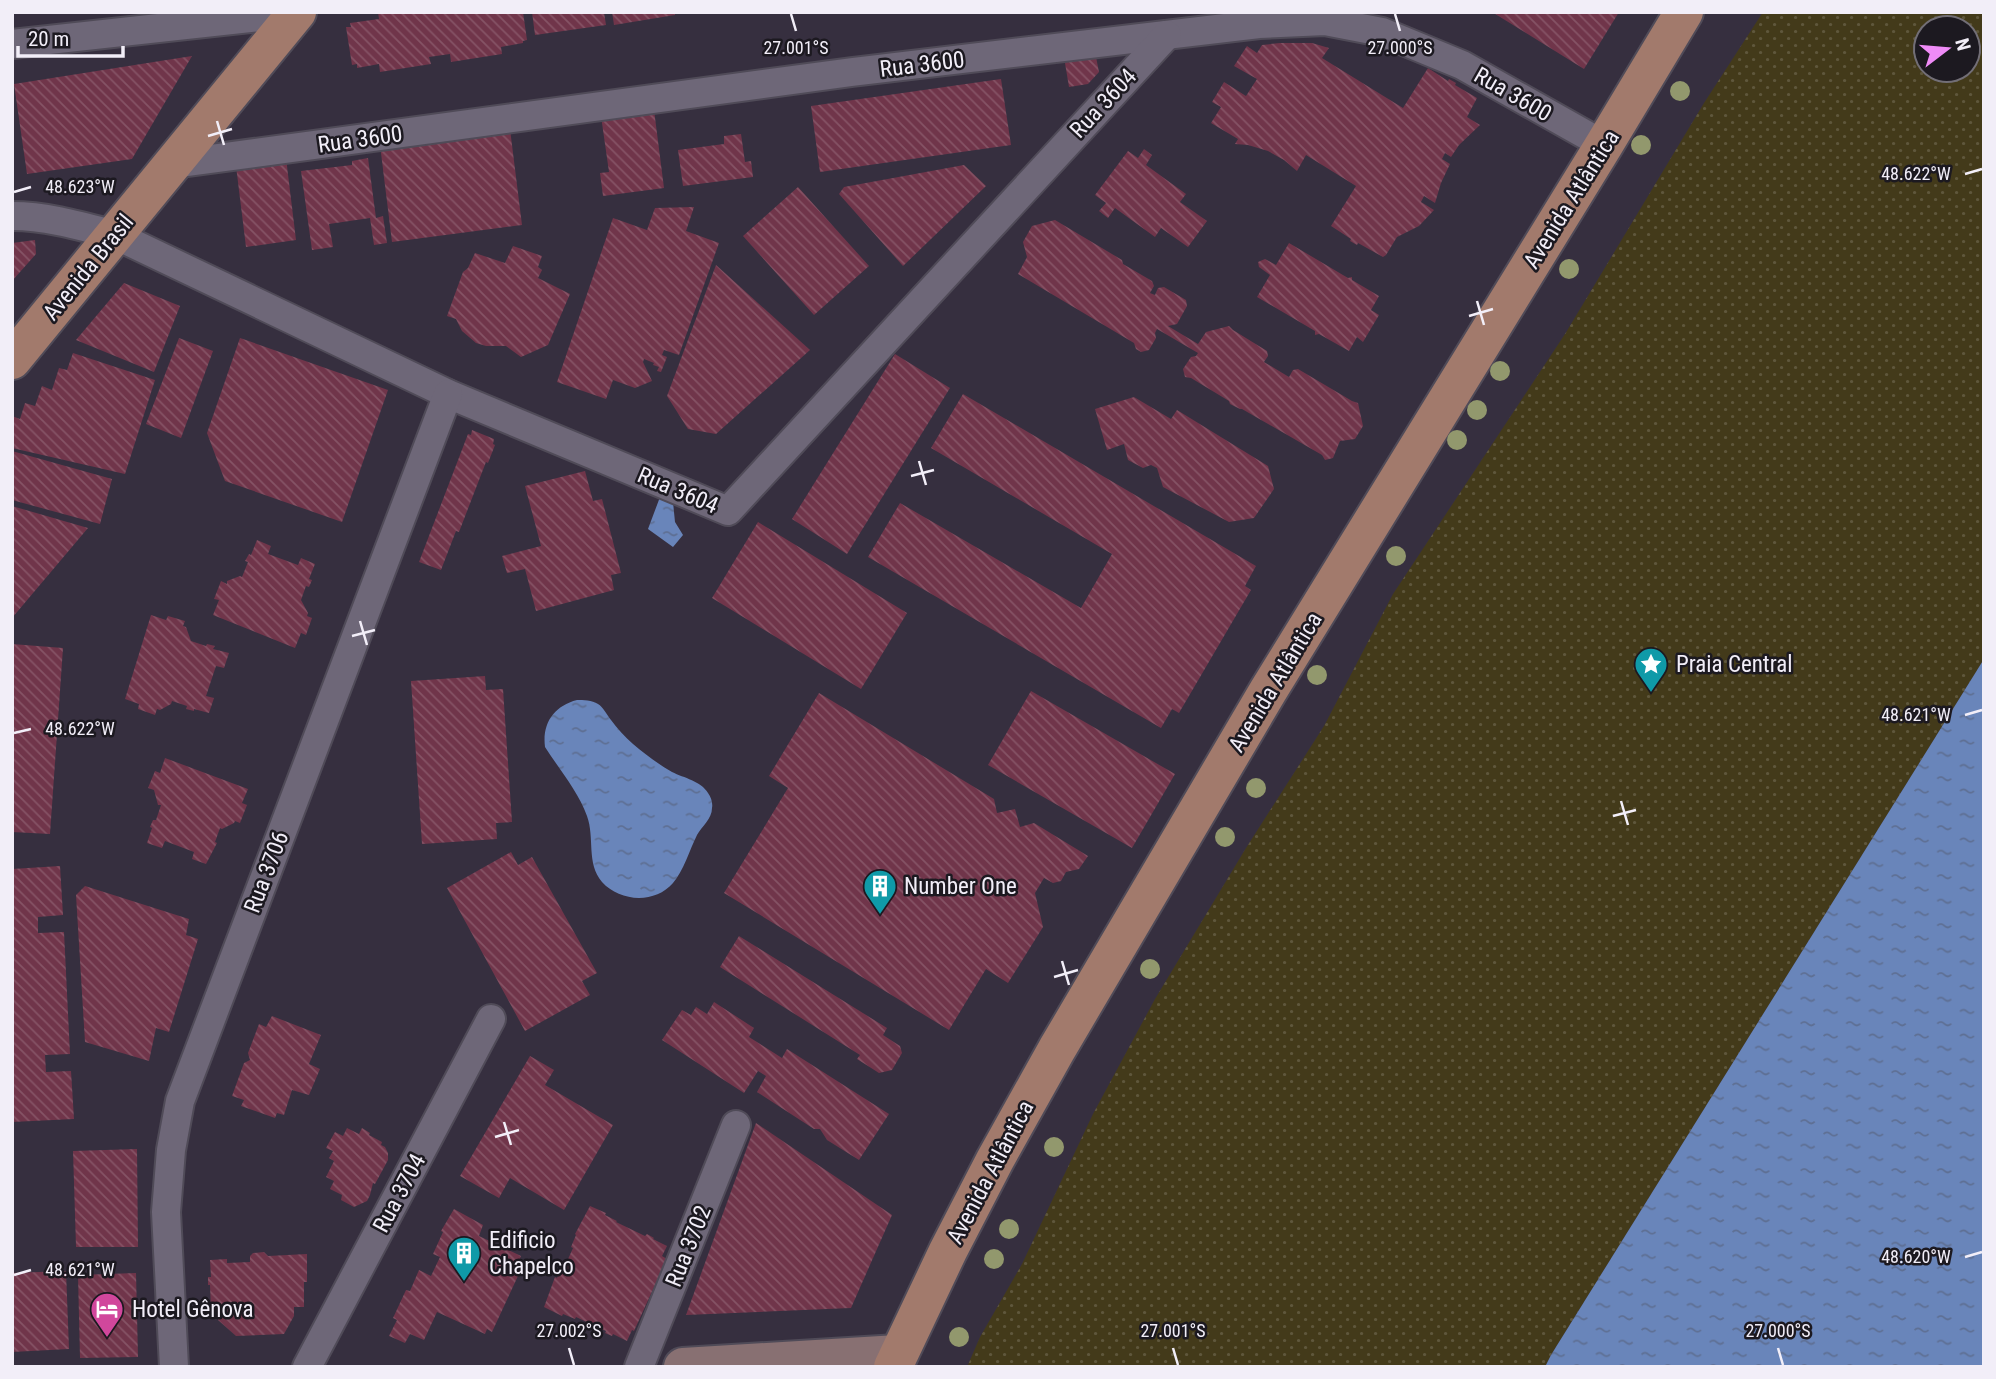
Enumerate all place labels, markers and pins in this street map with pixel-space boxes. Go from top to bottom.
place icon: Praia Central [1632,645,1670,694]
place label: Praia Central [1676,651,1793,678]
building icon: Number One [861,867,899,916]
place label: Number One [904,873,1017,900]
place label: Edificio Chapelco [489,1227,574,1280]
building icon: Edificio Chapelco [445,1234,483,1283]
hotel icon: Hotel Gênova [88,1290,126,1339]
place label: Hotel Gênova [132,1296,254,1323]

